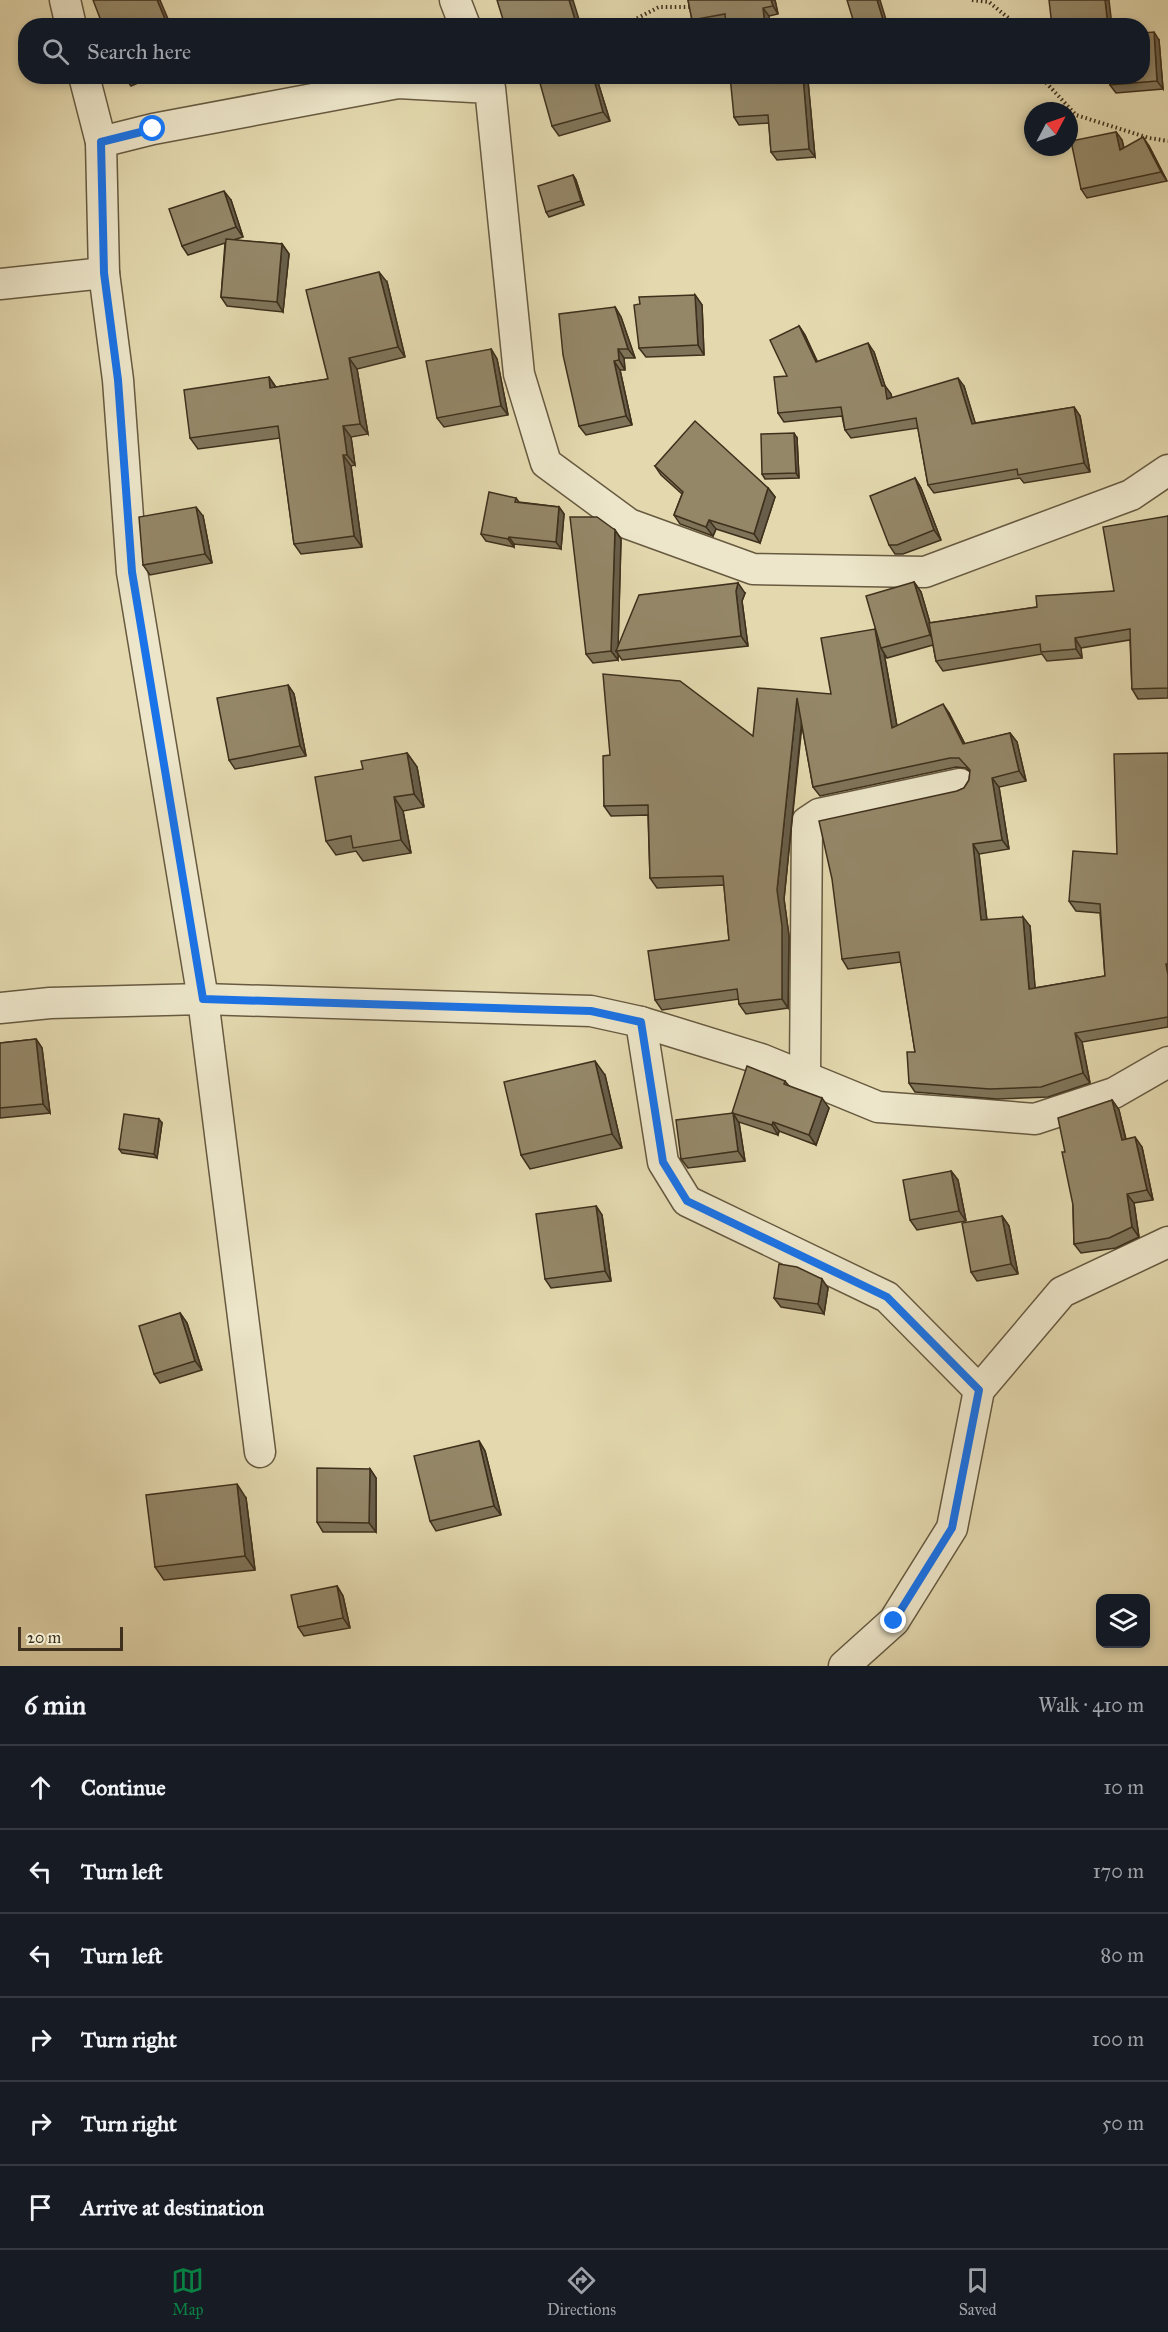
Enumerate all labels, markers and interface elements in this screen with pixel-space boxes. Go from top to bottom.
search box [18,18,1150,84]
icon: search [39,35,72,68]
text: Search here [87,38,191,65]
north arrow [1024,102,1078,156]
route start [139,115,165,141]
map controls [1096,1594,1150,1648]
button: layers [1096,1594,1150,1648]
route end [880,1607,906,1633]
scale bar [18,1624,123,1652]
text: 20 m [27,1628,61,1647]
text: 6 min [24,1689,86,1721]
text: Walk · 410 m [1038,1693,1144,1717]
icon: ahead [24,1771,57,1804]
text: Continue [81,1774,166,1801]
text: 10 m [1103,1775,1144,1799]
icon: left [24,1855,57,1888]
text: Turn left [81,1858,163,1885]
text: 170 m [1093,1859,1144,1883]
icon: left [24,1939,57,1972]
text: Turn left [81,1942,163,1969]
text: 80 m [1101,1943,1144,1967]
icon: right [24,2023,57,2056]
text: Turn right [81,2026,177,2053]
text: 100 m [1092,2027,1144,2051]
icon: right [24,2107,57,2140]
text: Turn right [81,2110,177,2137]
text: 50 m [1102,2111,1144,2135]
icon: arrive [24,2191,57,2224]
text: Arrive at destination [81,2194,264,2221]
tab: Map [171,2264,204,2319]
tab: Directions [547,2264,616,2319]
tab: Saved [959,2264,997,2319]

